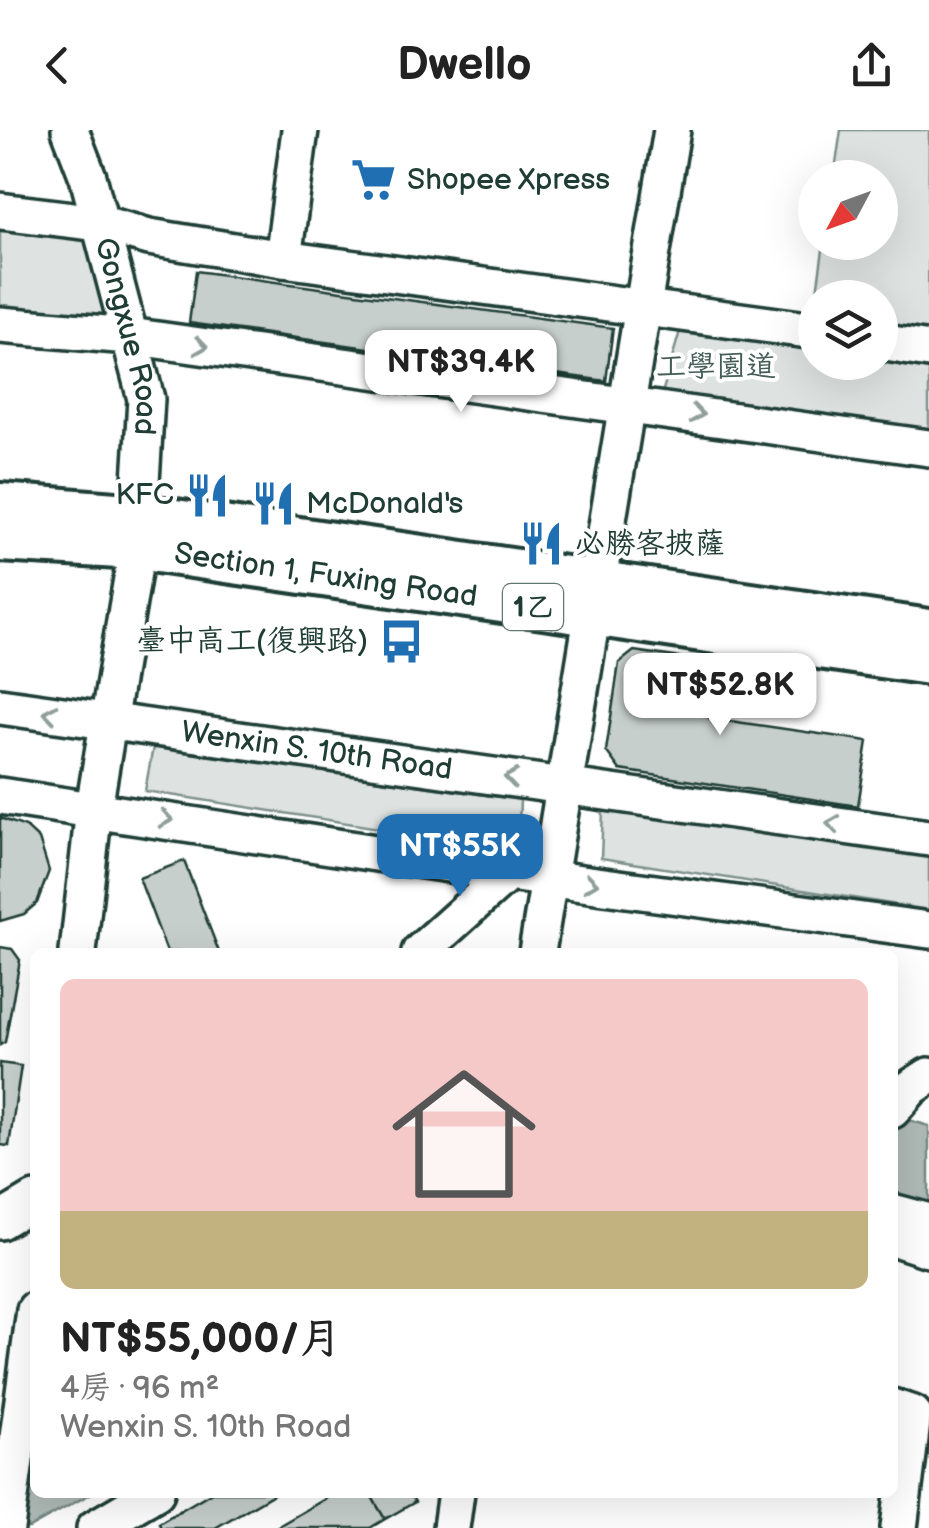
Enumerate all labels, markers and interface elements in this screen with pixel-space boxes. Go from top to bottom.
icon: back [30,38,85,93]
text: Dwello [397,38,532,93]
icon: share [844,38,899,93]
supermarket icon: Shopee Xpress [350,156,398,204]
north arrow [798,160,898,260]
map controls [798,160,898,380]
place label: Shopee Xpress [407,162,610,198]
street label: Gongxue Road [87,234,164,436]
button: layers [798,280,898,380]
pin: NT$39.4K [358,330,564,415]
one-way arrow [193,335,210,356]
text: NT$39.4K [387,343,535,382]
park label: 工學園道 [656,349,776,385]
one-way arrow [688,403,705,424]
restaurant icon: KFC [183,471,231,519]
place label: KFC [115,477,174,513]
restaurant icon: McDonald's [249,480,297,528]
place label: McDonald's [306,486,464,522]
restaurant icon: 必勝客披薩 [518,520,566,568]
place label: 必勝客披薩 [575,526,725,562]
street label: Section 1, Fuxing Road [172,536,480,615]
road number: 1乙 [503,584,563,630]
bus stop icon: 臺中高工(復興路) [377,617,425,665]
place label: 臺中高工(復興路) [136,623,368,659]
pin: NT$52.8K [617,653,823,738]
text: NT$52.8K [646,666,795,705]
one-way arrow [42,704,59,725]
street label: Wenxin S. 10th Road [179,714,455,788]
one-way arrow [502,768,518,789]
one-way arrow [158,808,174,829]
pin: NT$55K [379,814,541,899]
one-way arrow [824,815,841,836]
text: NT$55K [399,827,521,866]
one-way arrow [583,872,599,893]
icon: home [374,1044,554,1224]
text: NT$55,000/月 [60,1314,341,1365]
text: 4房 · 96 m² [60,1369,219,1408]
text: Wenxin S. 10th Road [60,1408,351,1447]

